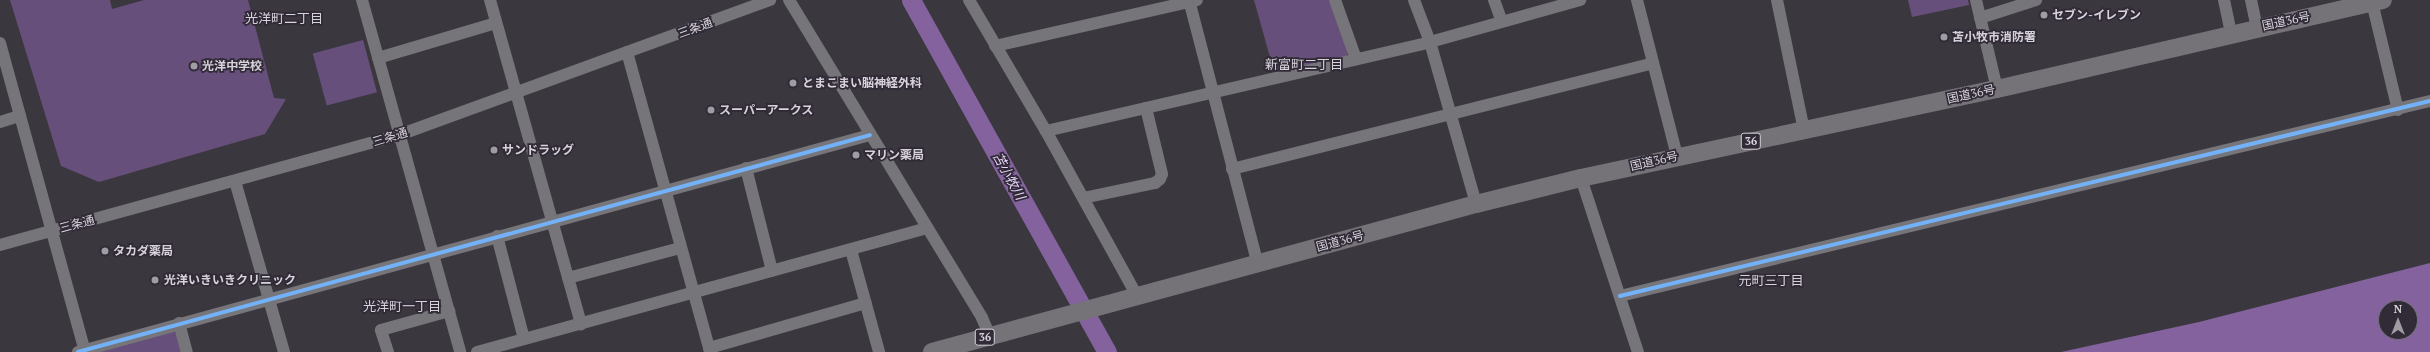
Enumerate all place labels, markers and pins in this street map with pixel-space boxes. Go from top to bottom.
place label: セブン-イレブン [2052,8,2141,22]
marker: セブン-イレブン [2039,10,2049,20]
place label: 苫小牧市消防署 [1952,30,2036,44]
marker: 苫小牧市消防署 [1939,32,1949,42]
place label: 光洋中学校 [202,59,262,73]
marker: 光洋中学校 [189,61,199,71]
place label: とまこまい脳神経外科 [802,76,922,90]
marker: とまこまい脳神経外科 [787,77,799,89]
place label: スーパーアークス [719,103,814,117]
marker: スーパーアークス [706,105,716,115]
place label: サンドラッグ [502,143,574,157]
marker: サンドラッグ [489,145,499,155]
place label: マリン薬局 [864,148,924,162]
marker: マリン薬局 [851,150,861,160]
place label: タカダ薬局 [113,244,173,258]
marker: タカダ薬局 [100,246,110,256]
place label: 光洋いきいきクリニック [164,273,296,287]
marker: 光洋いきいきクリニック [149,274,161,286]

